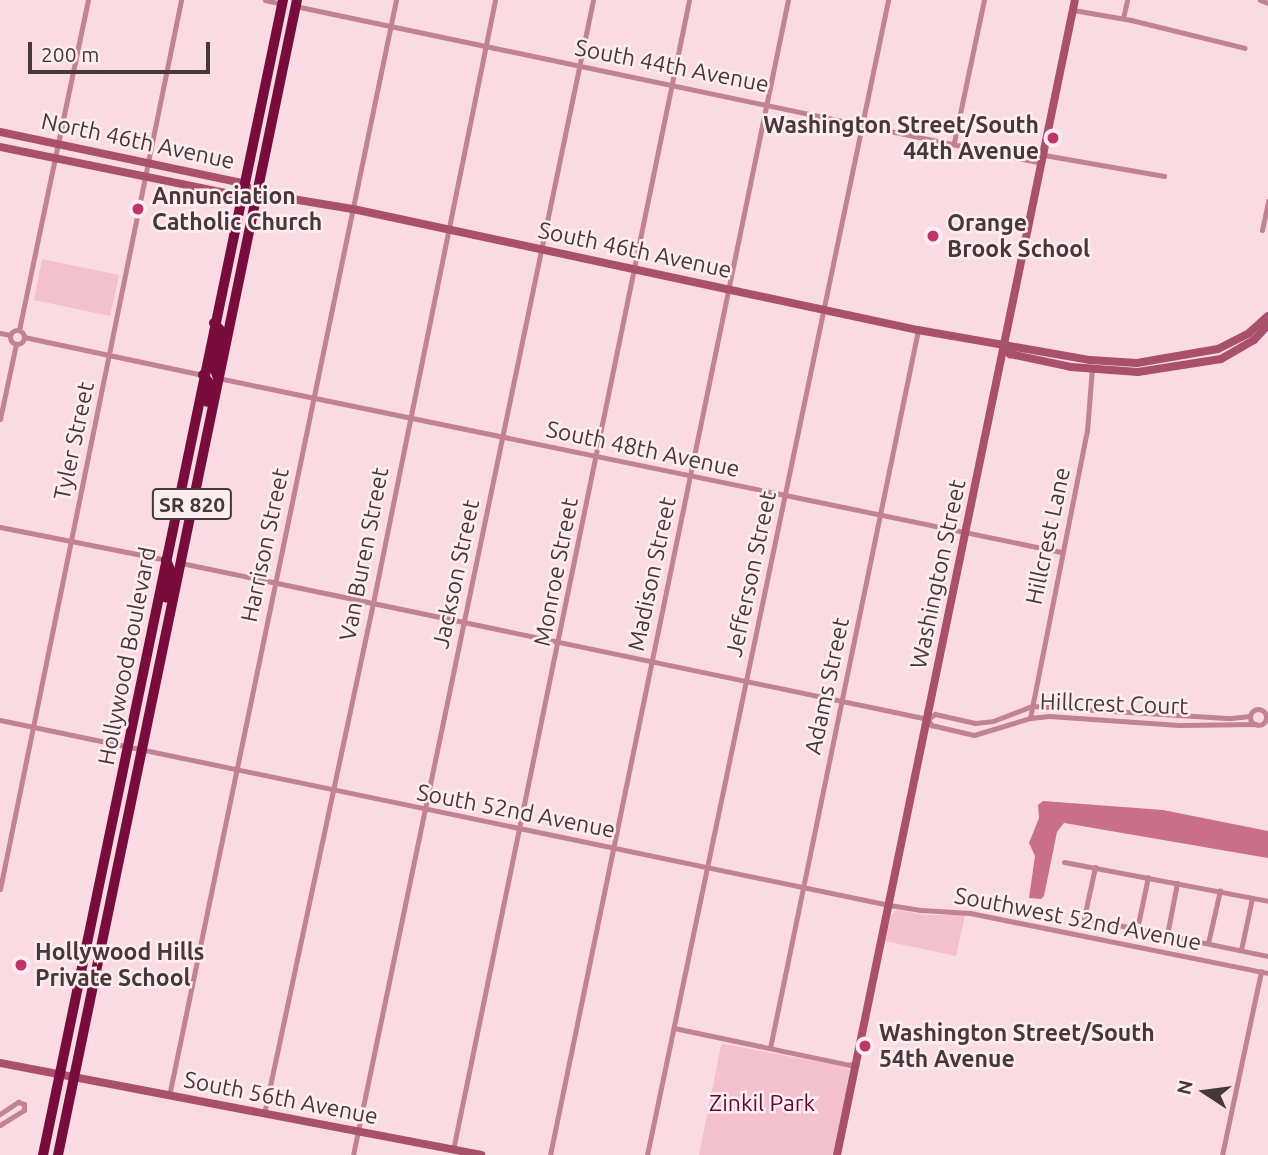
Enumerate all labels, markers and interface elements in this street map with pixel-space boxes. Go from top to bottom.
scale bar [32,28,214,72]
street label: South 44th Avenue [573,34,771,98]
text: 200 m [41,42,99,66]
street label: North 46th Avenue [39,107,237,175]
place label: Washington Street/South 44th Avenue [763,111,1039,165]
marker: Washington Street/South 44th Avenue [1045,130,1061,146]
place label: Annunciation Catholic Church [152,182,322,236]
marker: Annunciation Catholic Church [130,201,146,217]
place label: Orange Brook School [947,209,1090,263]
street label: South 46th Avenue [536,216,734,284]
marker: Orange Brook School [925,228,941,244]
street label: Tyler Street [48,379,100,503]
street label: South 48th Avenue [544,415,742,483]
street label: Harrison Street [235,465,295,625]
street label: Van Buren Street [334,465,394,643]
street label: Hillcrest Lane [1020,465,1076,607]
street label: Washington Street [904,477,972,671]
road number: SR 820 [152,486,232,522]
street label: Jefferson Street [720,488,782,660]
street label: Madison Street [622,494,682,654]
street label: Monroe Street [528,495,584,649]
street label: Jackson Street [427,497,485,651]
street label: Hollywood Boulevard [92,545,162,767]
street label: Adams Street [799,615,855,757]
street label: Hillcrest Court [1039,688,1189,720]
street label: South 52nd Avenue [415,778,617,844]
street label: Southwest 52nd Avenue [952,882,1204,956]
place label: Hollywood Hills Private School [35,938,204,992]
marker: Hollywood Hills Private School [13,957,29,973]
place label: Washington Street/South 54th Avenue [879,1019,1155,1073]
marker: Washington Street/South 54th Avenue [857,1038,873,1054]
north arrow [1170,1057,1240,1127]
street label: South 56th Avenue [182,1066,380,1130]
text: N [1172,1078,1197,1097]
park label: Zinkil Park [709,1089,815,1117]

